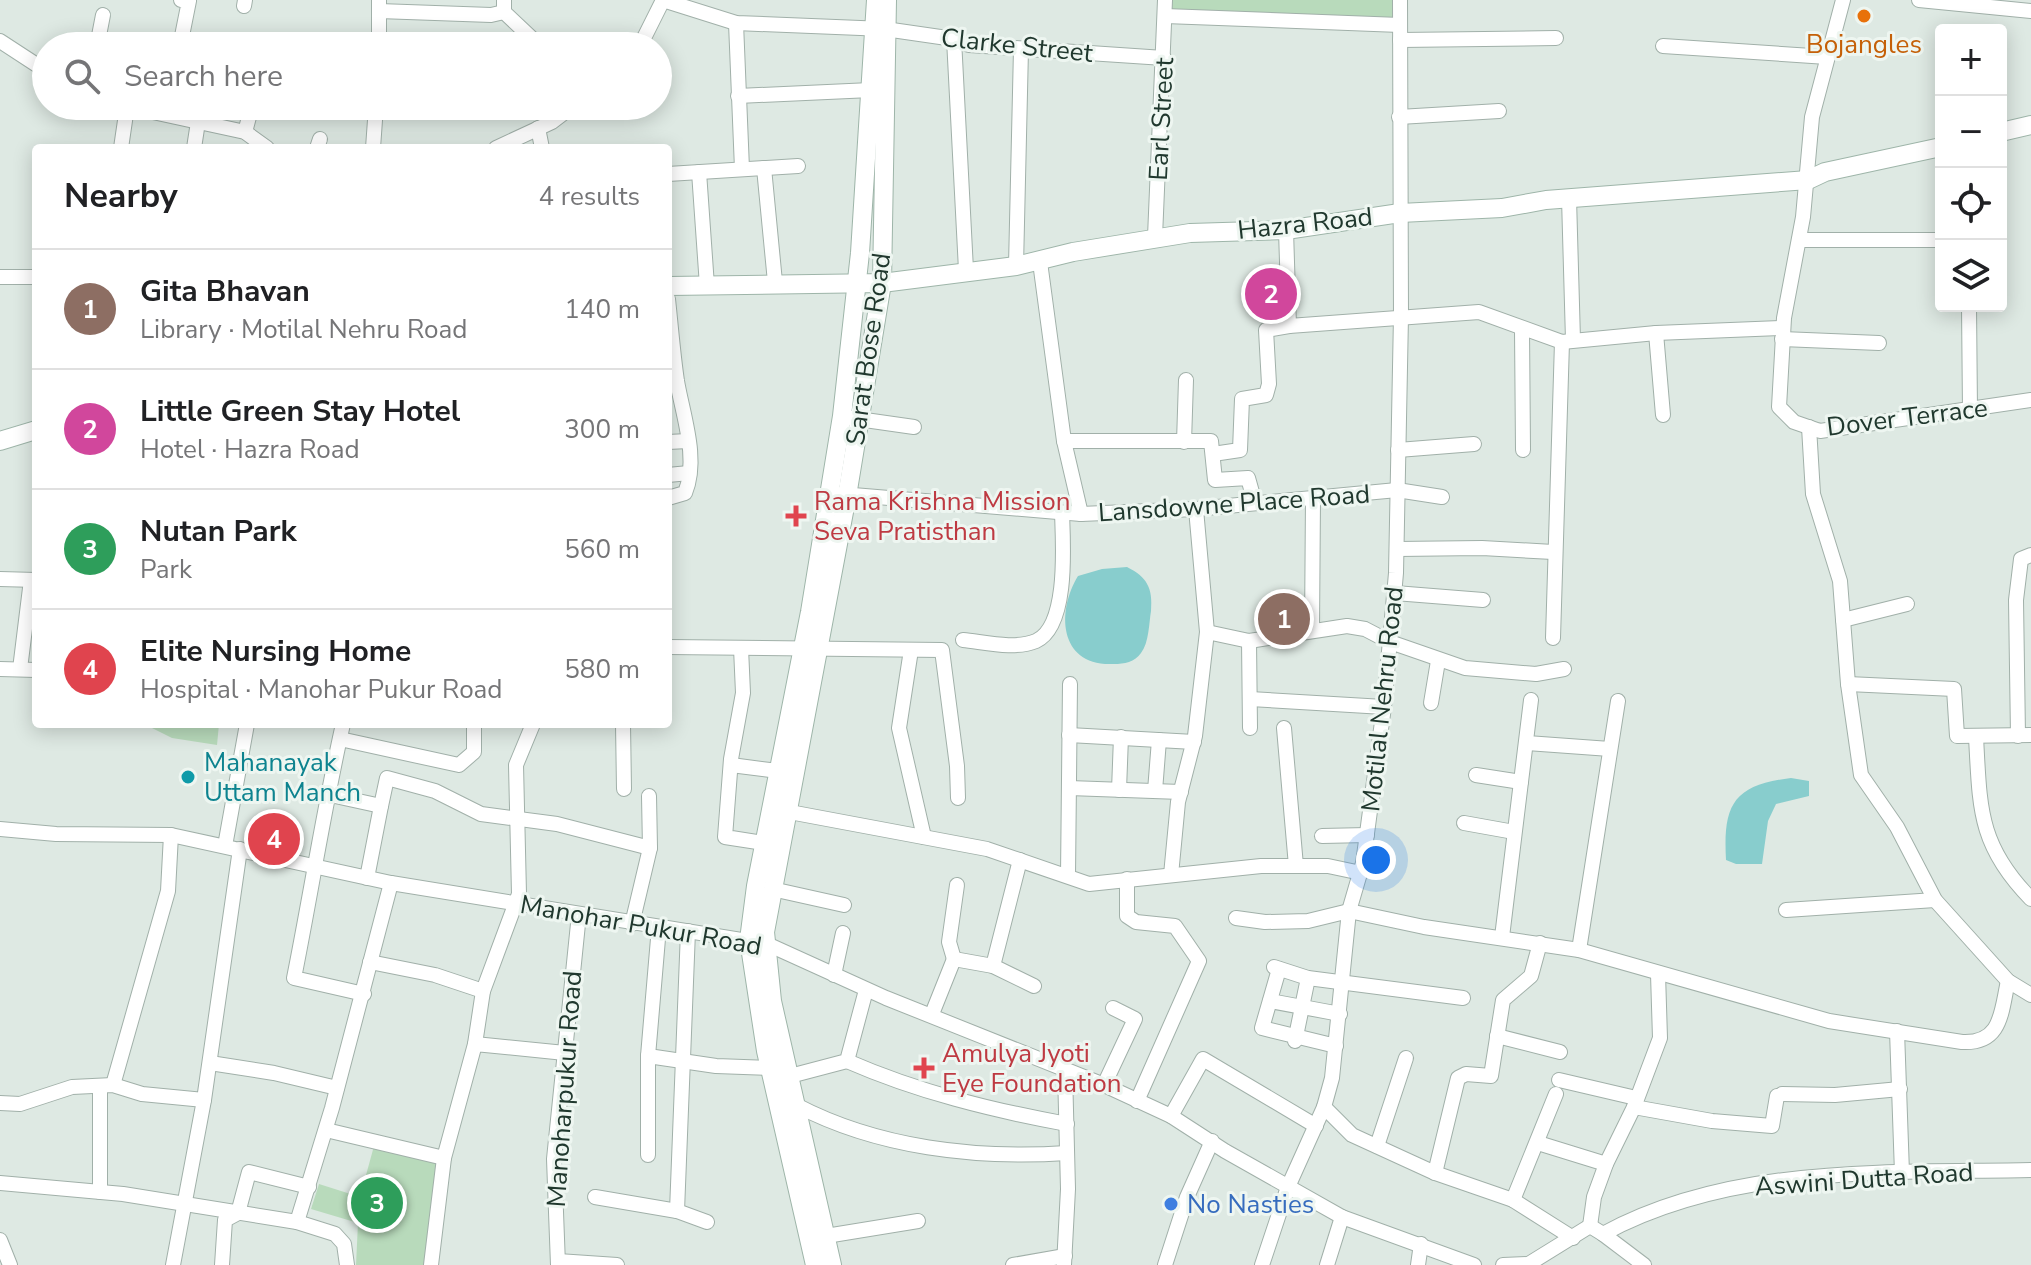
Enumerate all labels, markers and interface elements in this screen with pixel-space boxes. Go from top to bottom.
marker: Bojangles [1855,7,1873,25]
street label: Clarke Street [939,20,1095,71]
map controls [1935,24,2007,312]
button: + [1935,24,2007,96]
place label: Bojangles [1806,27,1922,62]
search box [32,32,672,120]
icon: search [60,54,104,98]
text: Search here [124,56,283,97]
street label: Earl Street [1141,56,1182,182]
button: − [1935,96,2007,168]
button: locate [1935,168,2007,240]
text: Nearby [64,173,178,219]
text: 4 results [539,179,640,214]
street label: Hazra Road [1236,199,1374,248]
button: layers [1935,240,2007,312]
street label: Sarat Bose Road [838,251,899,448]
pin: 2 [1245,264,1297,324]
text: Gita Bhavan [140,271,310,312]
text: 1 [82,292,98,327]
text: 140 m [564,292,640,327]
text: Library · Motilal Nehru Road [140,312,467,347]
street label: Dover Terrace [1825,390,1990,445]
text: Little Green Stay Hotel [140,391,460,432]
text: 2 [82,412,98,447]
text: 300 m [564,412,640,447]
text: Hotel · Hazra Road [140,432,360,467]
street label: Lansdowne Place Road [1097,477,1371,530]
place label: Rama Krishna Mission Seva Pratisthan [814,484,1070,549]
marker: Rama Krishna Mission Seva Pratisthan [785,505,807,527]
text: Nutan Park [140,511,297,552]
text: 3 [82,532,98,567]
text: 560 m [564,532,640,567]
text: Park [140,552,192,587]
street label: Motilal Nehru Road [1353,585,1412,813]
pin: 1 [1258,589,1310,649]
text: Elite Nursing Home [140,631,411,672]
text: 4 [82,652,98,687]
text: 580 m [564,652,640,687]
text: Hospital · Manohar Pukur Road [140,672,503,707]
place label: Mahanayak Uttam Manch [204,745,361,810]
marker: Mahanayak Uttam Manch [179,768,197,786]
pin: 4 [248,809,300,869]
your location [1356,840,1396,880]
street label: Manohar Pukur Road [517,887,764,964]
street label: Manoharpukur Road [539,970,590,1208]
place label: Amulya Jyoti Eye Foundation [942,1036,1121,1101]
marker: Amulya Jyoti Eye Foundation [913,1057,935,1079]
street label: Aswini Dutta Road [1754,1154,1975,1205]
pin: 3 [351,1173,403,1233]
place label: No Nasties [1187,1187,1314,1222]
marker: No Nasties [1162,1195,1180,1213]

